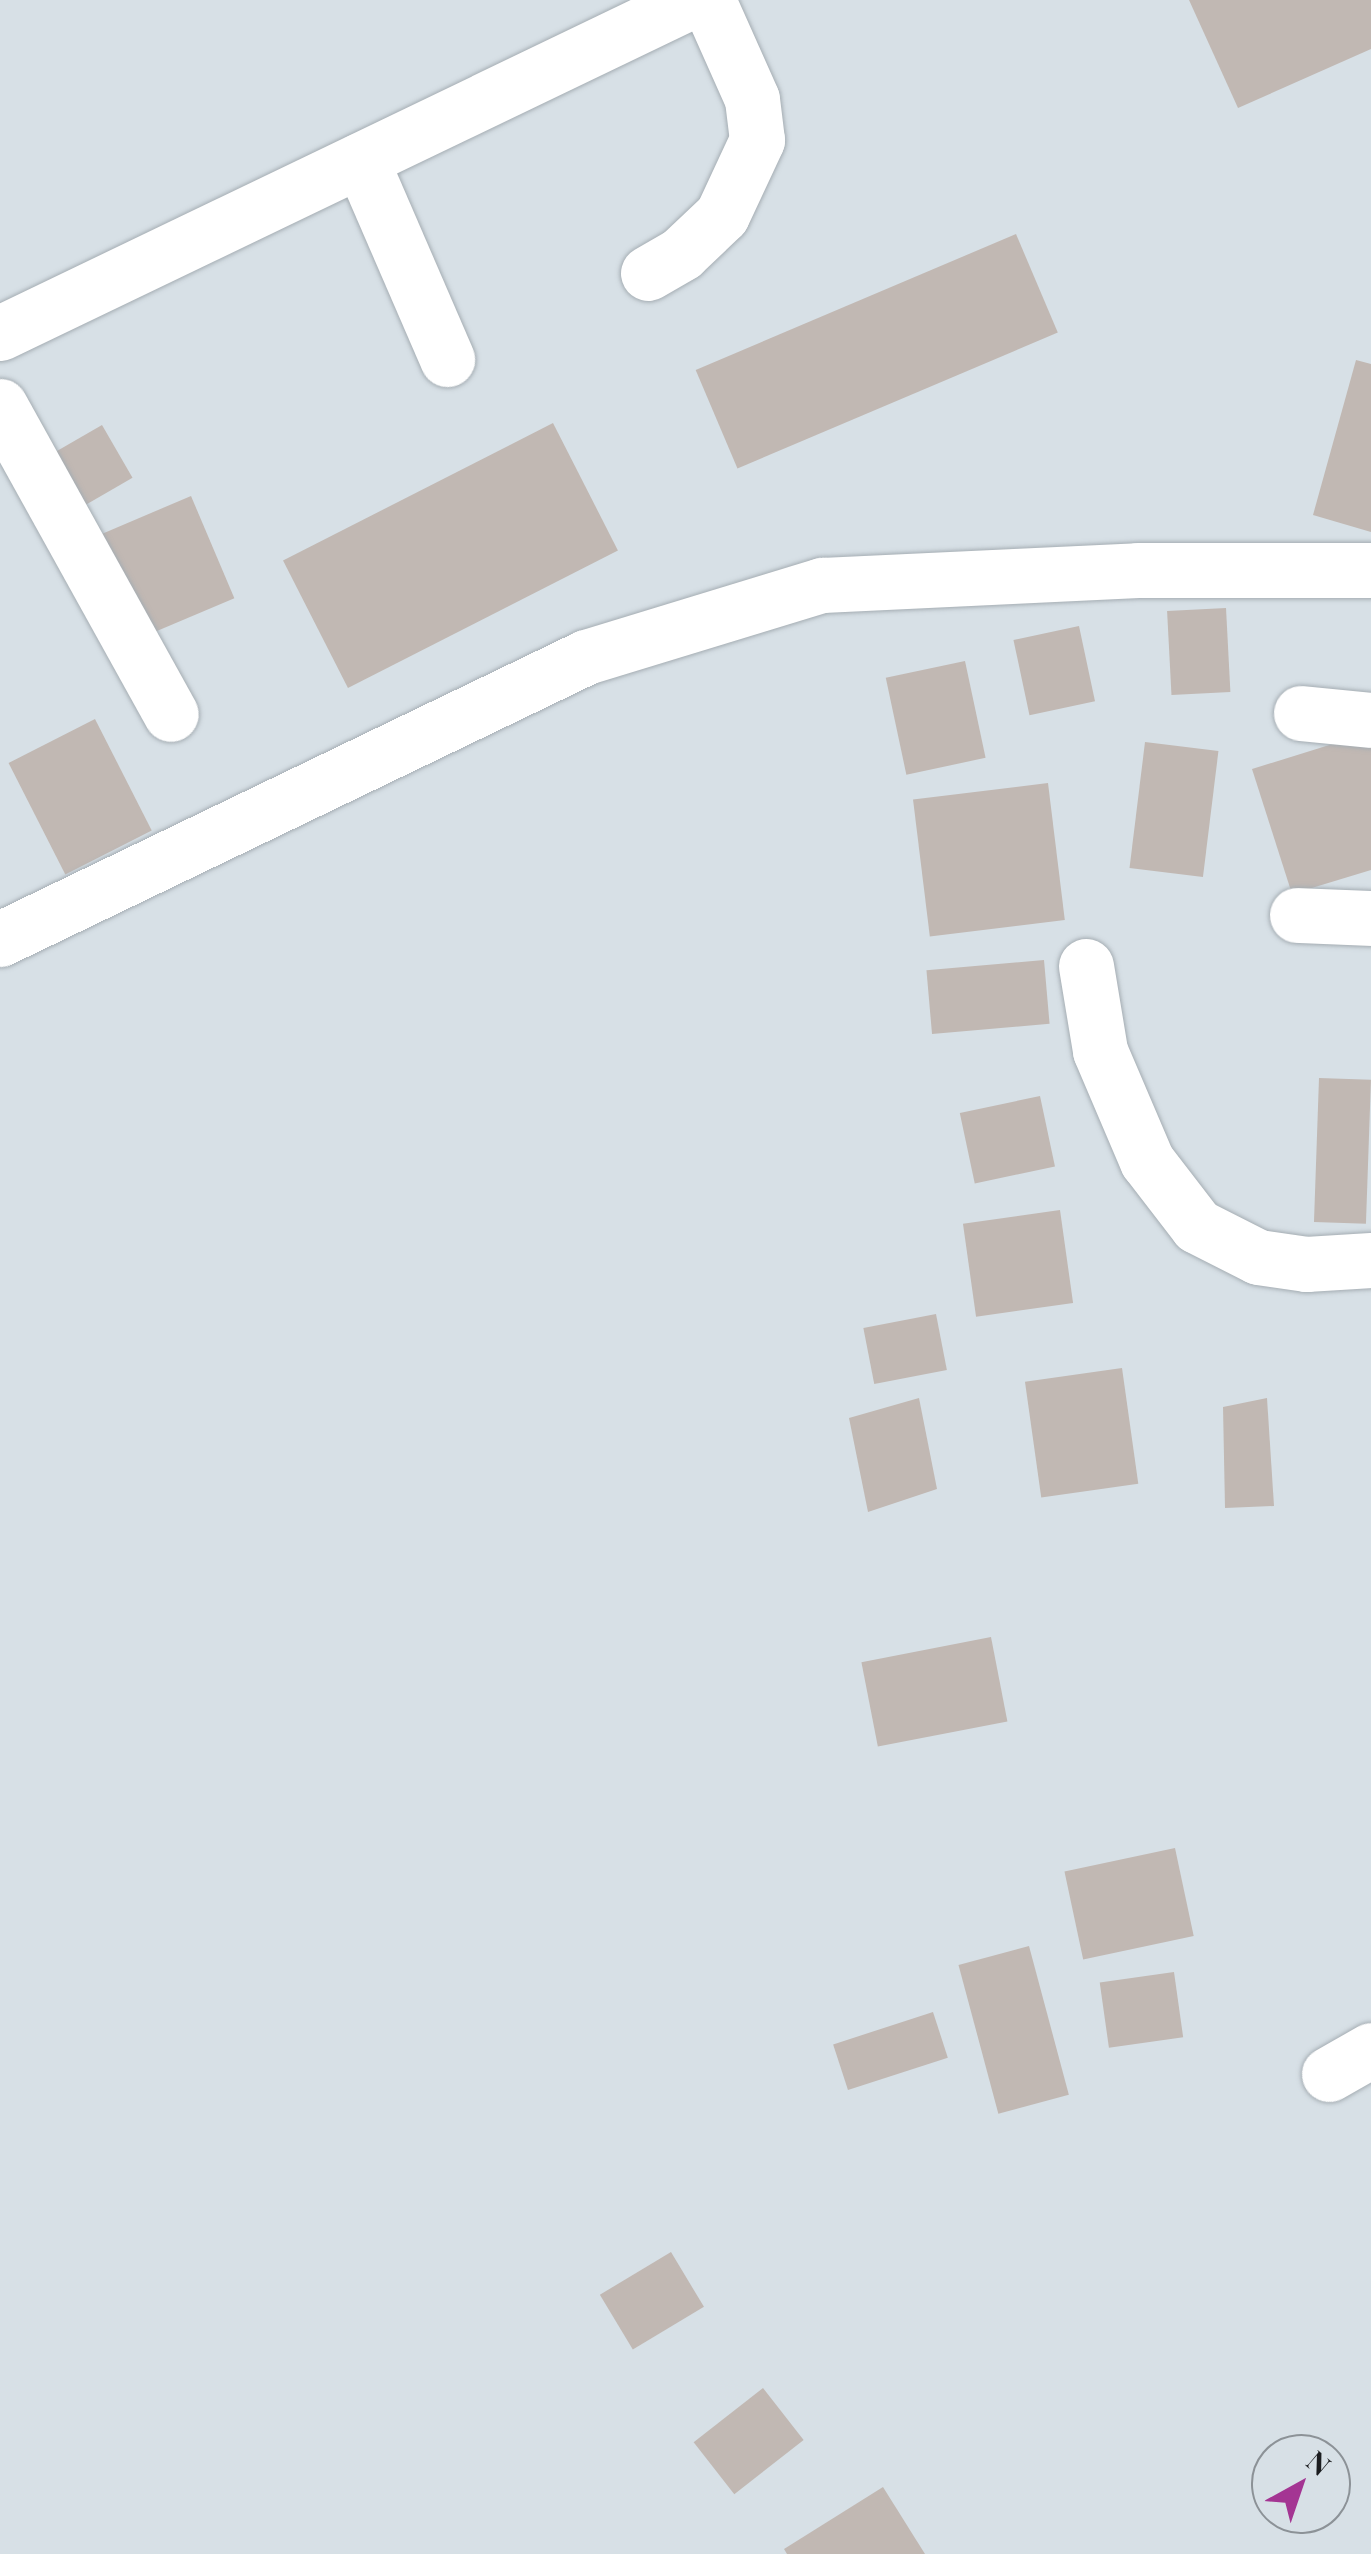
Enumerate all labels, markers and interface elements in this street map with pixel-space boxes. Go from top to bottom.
north arrow [1251,2434,1351,2534]
text: N [1300,2441,1339,2483]

